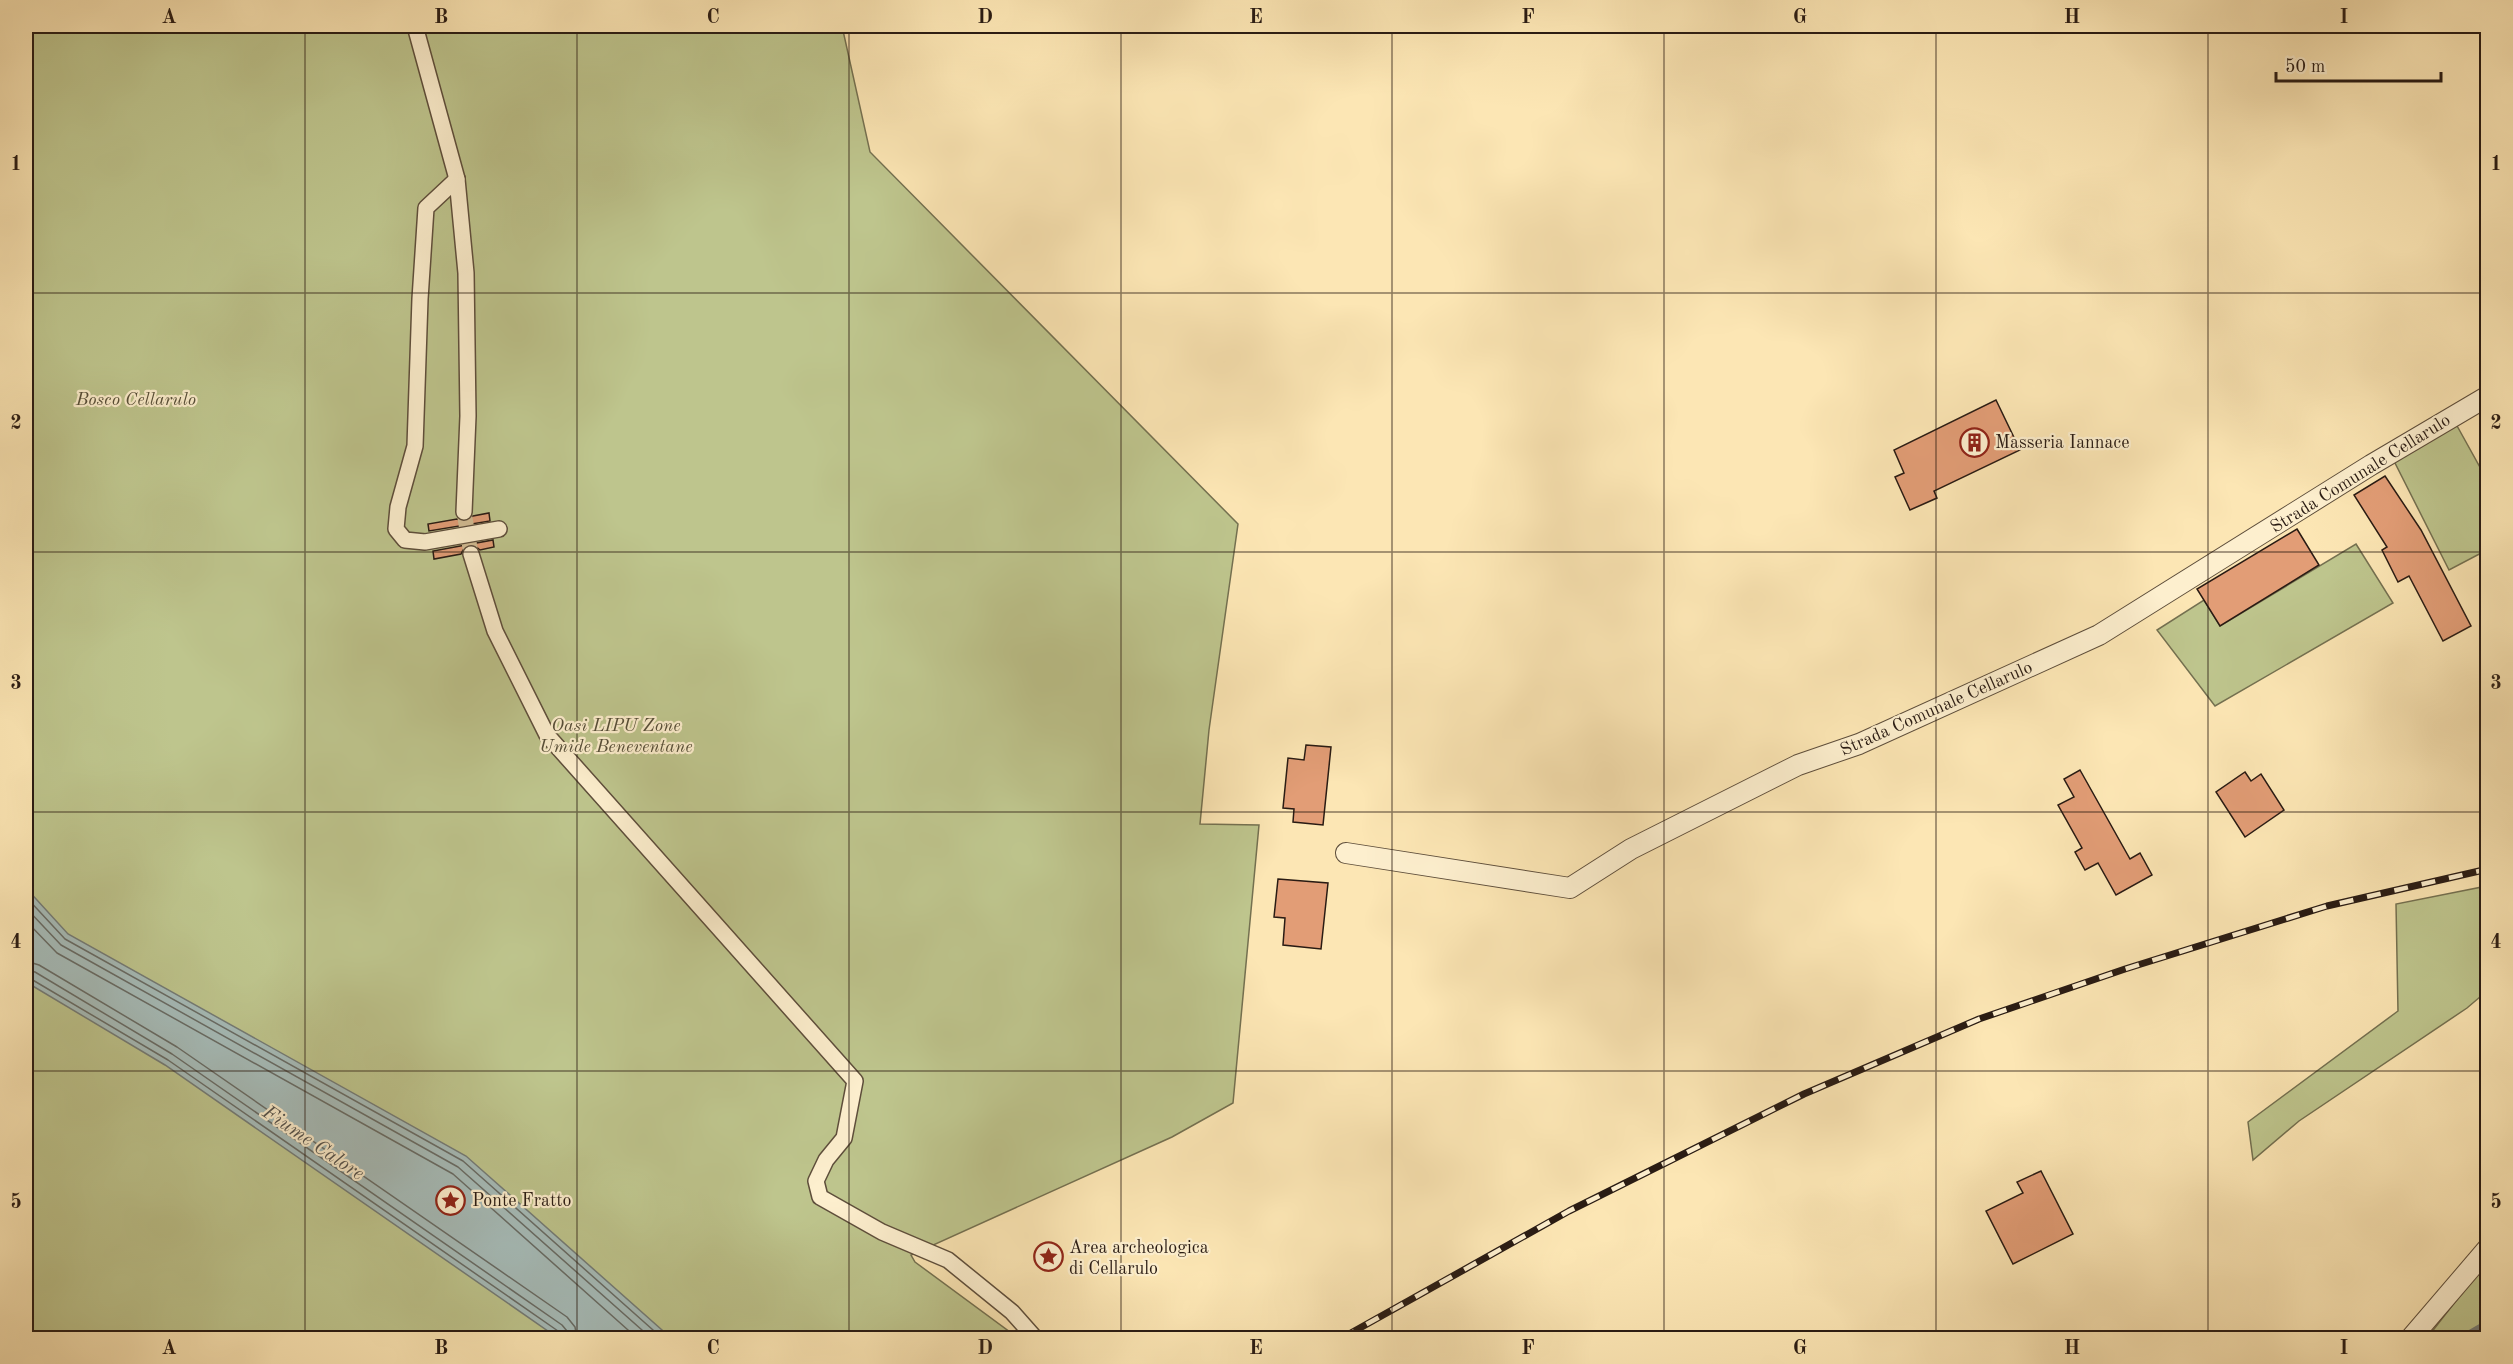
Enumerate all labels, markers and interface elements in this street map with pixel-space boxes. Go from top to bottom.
text: A [161,8,177,28]
text: B [434,8,448,28]
text: C [706,8,720,28]
text: D [977,8,993,28]
text: E [1249,8,1263,28]
text: F [1521,8,1535,28]
text: G [1793,8,1807,28]
text: H [2064,8,2080,28]
text: I [2340,8,2348,28]
scale bar [2276,45,2441,83]
text: 50 m [2285,58,2325,76]
text: 1 [10,155,22,175]
text: 1 [2490,155,2502,175]
park label: Bosco Cellarulo [75,391,196,409]
street label: Strada Comunale Cellarulo [2267,411,2454,537]
text: 2 [10,414,22,434]
text: 2 [2490,414,2502,434]
building icon: Masseria Iannace [1958,426,1990,458]
place label: Masseria Iannace [1995,434,2130,452]
street label: Strada Comunale Cellarulo [1838,658,2035,760]
text: 3 [10,674,22,694]
text: 3 [2490,674,2502,694]
park label: Oasi LIPU Zone Umide Beneventane [539,717,693,756]
text: 4 [10,933,22,953]
text: 4 [2490,933,2502,953]
water label: Fiume Calore [258,1102,367,1185]
place icon: Ponte Fratto [435,1184,467,1216]
text: 5 [10,1192,22,1213]
place label: Ponte Fratto [472,1192,572,1210]
text: 5 [2490,1192,2502,1213]
place label: Area archeologica di Cellarulo [1069,1239,1209,1278]
place icon: Area archeologica di Cellarulo [1032,1241,1064,1273]
text: A [161,1339,177,1359]
text: B [434,1339,448,1359]
text: C [706,1339,720,1359]
text: D [977,1339,993,1359]
text: E [1249,1339,1263,1359]
text: F [1521,1339,1535,1359]
text: G [1793,1339,1807,1359]
text: H [2064,1339,2080,1359]
text: I [2340,1339,2348,1359]

